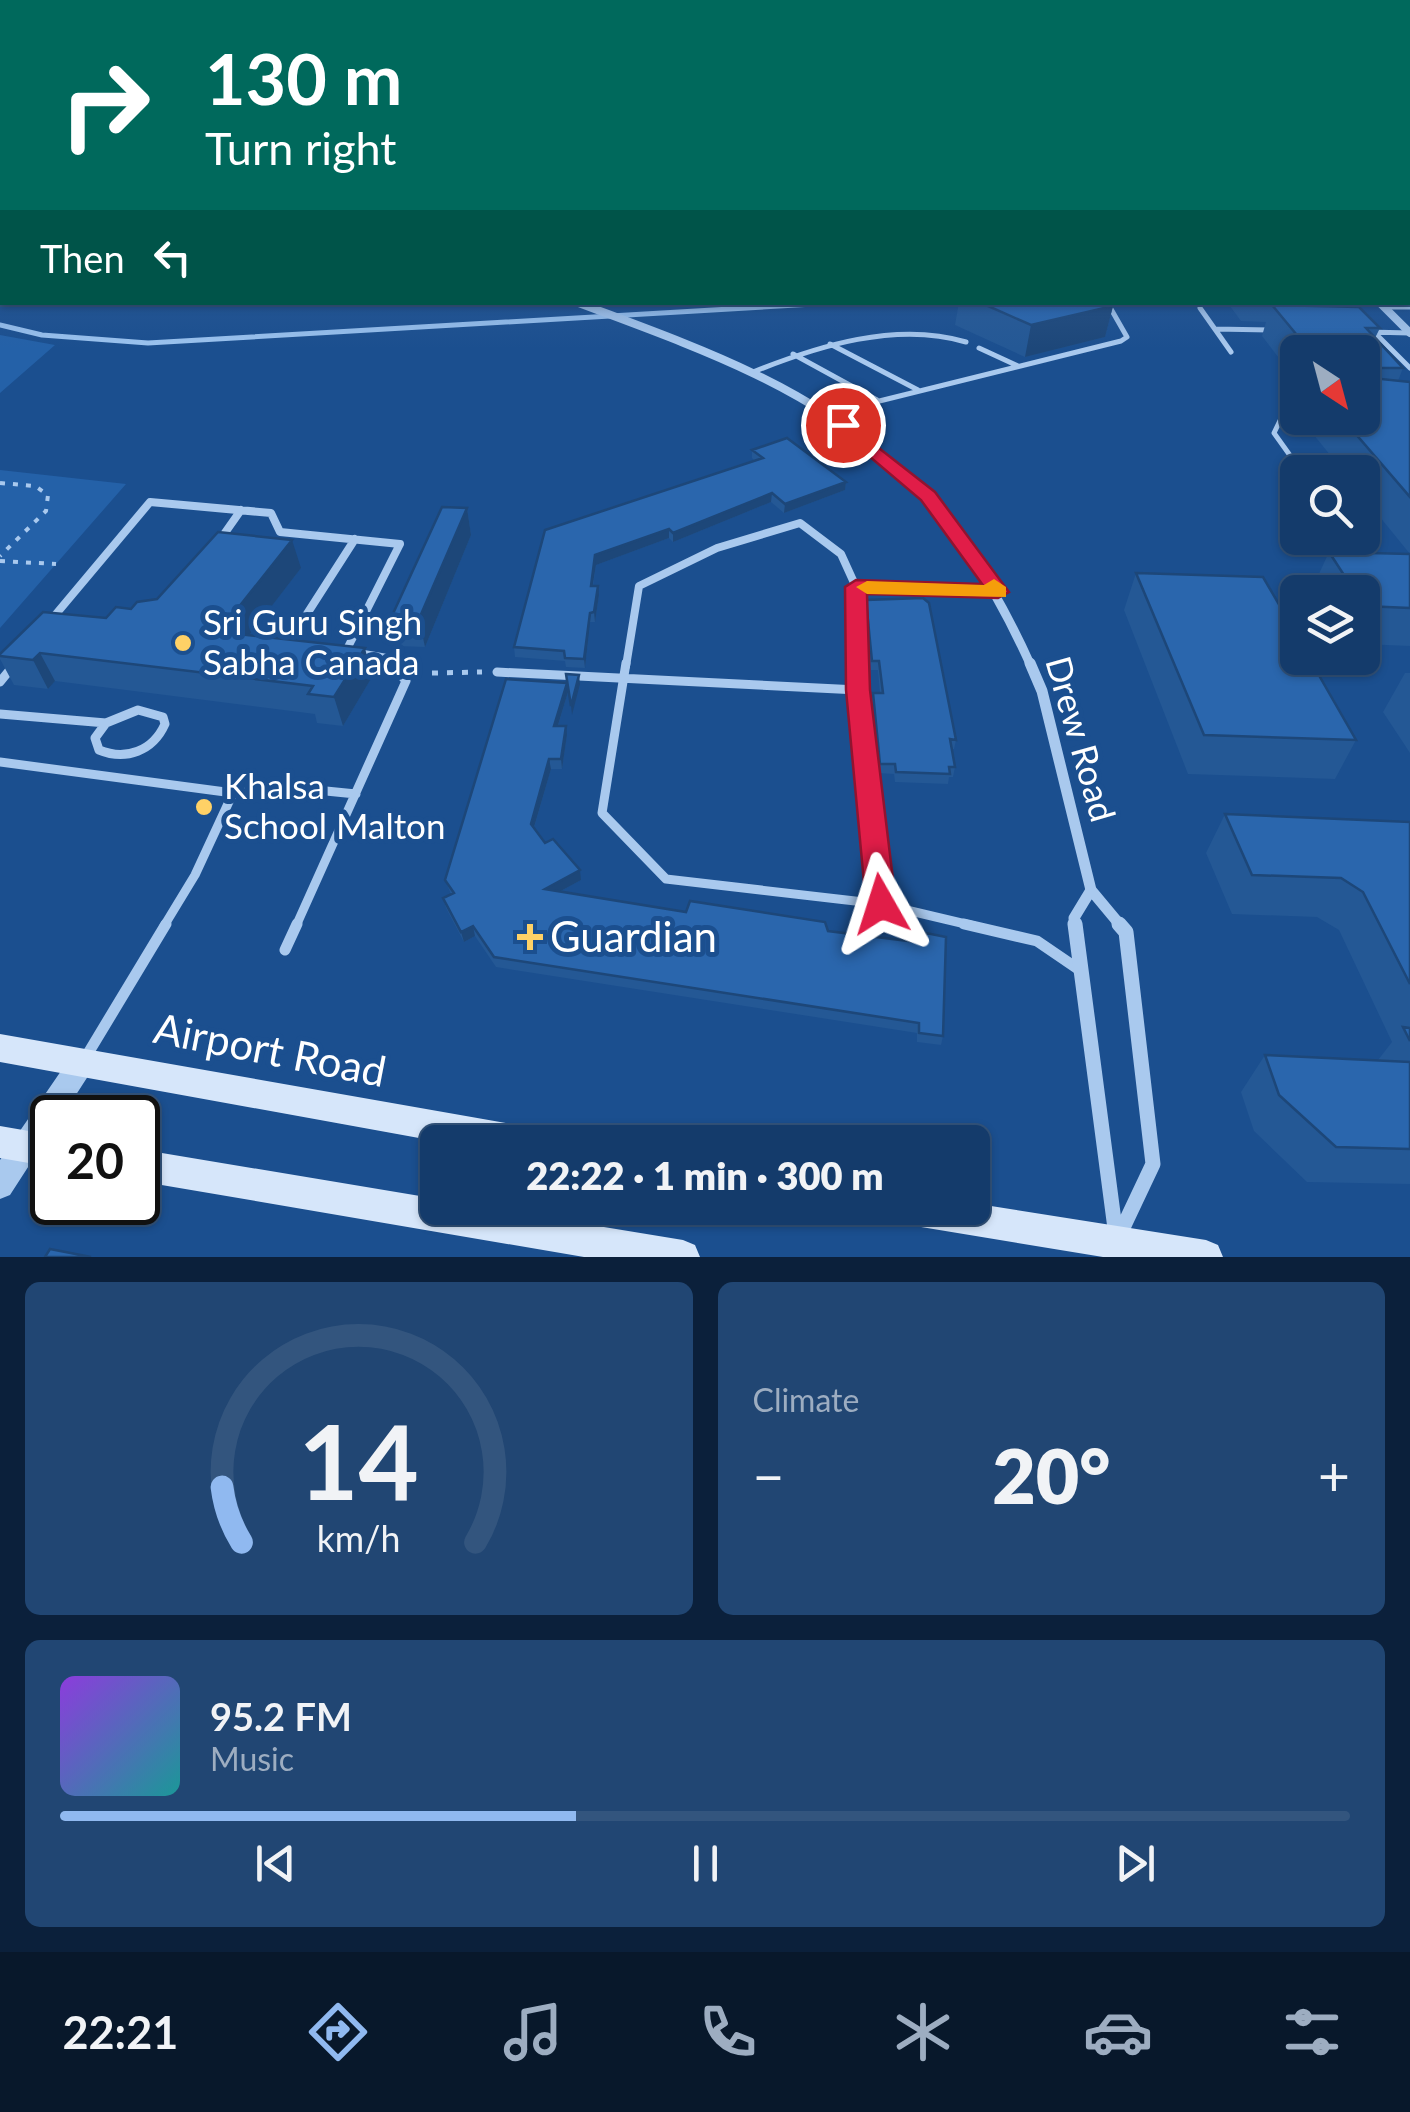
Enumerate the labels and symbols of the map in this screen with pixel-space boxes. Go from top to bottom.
north arrow [1280,335,1380,435]
pin [801,383,886,468]
place label: Sri Guru Singh Sabha Canada [203,600,422,682]
marker: Sri Guru Singh Sabha Canada [172,632,194,654]
street label: Drew Road [1038,651,1126,826]
place label: Khalsa School Malton [224,764,446,846]
marker: Khalsa School Malton [193,796,215,818]
position arrow [829,852,933,956]
place label: Guardian [550,911,717,961]
marker: Guardian [519,926,541,948]
street label: Airport Road [150,1002,390,1096]
speed limit sign: 20 [30,1095,160,1225]

